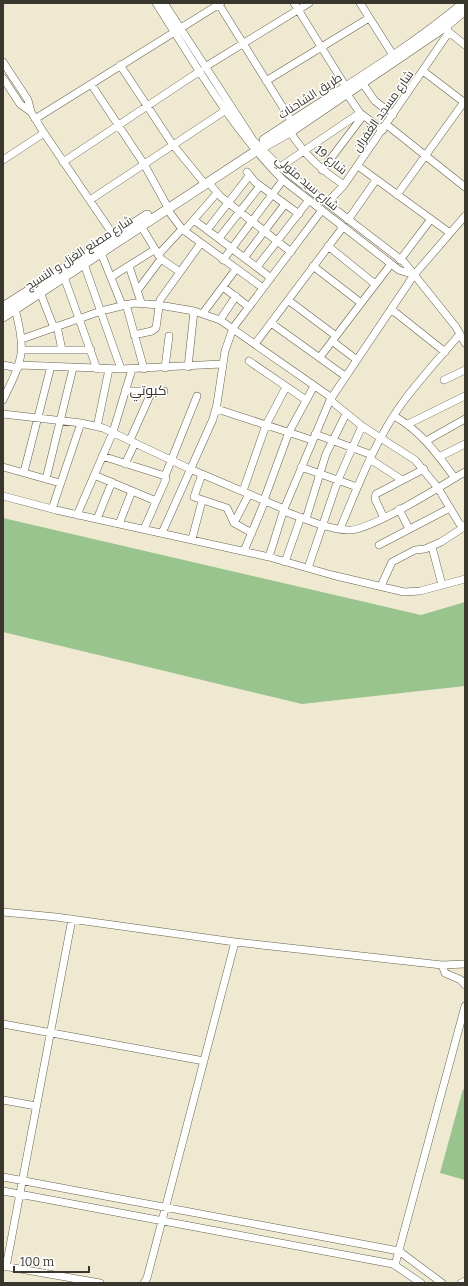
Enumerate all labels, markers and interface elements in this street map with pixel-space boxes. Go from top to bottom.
street label: شارع مسجد الغفران [350,67,417,155]
street label: طريق الشاحنات [275,70,345,122]
street label: شارع 19 [311,143,350,178]
street label: شارع سيد متولي [271,152,342,216]
street label: شارع مصنع الغزل و النسيج [23,213,136,294]
district label: كبوتي [129,382,167,402]
scale bar [14,1248,89,1274]
text: 100 m [20,1255,55,1269]

